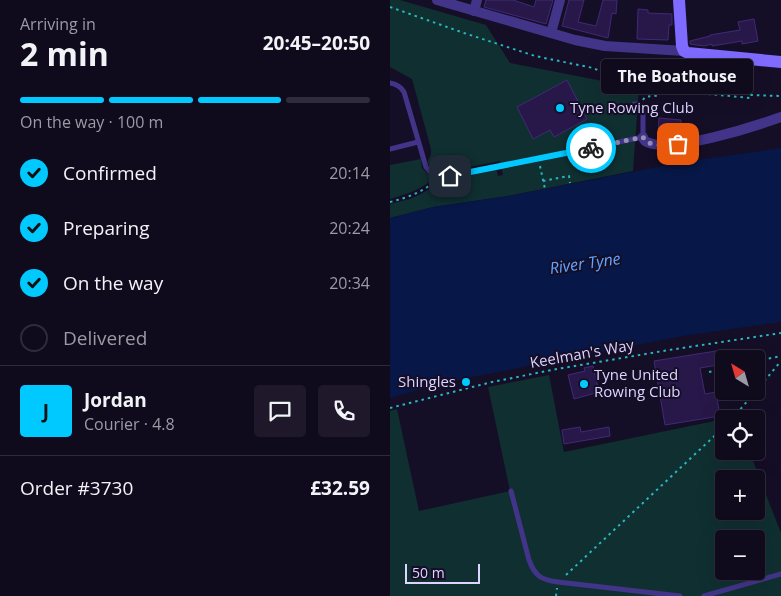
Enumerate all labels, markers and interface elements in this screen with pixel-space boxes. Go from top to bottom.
text: Arriving in [20,13,96,35]
text: 20:45–20:50 [263,30,370,56]
text: 2 min [20,32,109,75]
callout: The Boathouse [602,59,754,94]
text: The Boathouse [618,65,737,87]
place label: Tyne Rowing Club [570,97,694,117]
marker: Tyne Rowing Club [554,102,566,114]
text: On the way · 100 m [20,111,163,133]
courier [566,123,616,173]
pin [657,123,699,165]
icon: bag [664,130,692,158]
icon: bike [577,134,605,162]
pin [429,155,471,197]
icon: check [20,159,48,187]
text: Confirmed [63,160,157,186]
text: 20:14 [329,162,370,184]
icon: home [436,162,464,190]
icon: check [20,214,48,242]
text: Preparing [63,215,150,241]
text: 20:24 [329,217,370,239]
water label: River Tyne [548,247,622,279]
icon: check [20,269,48,297]
text: On the way [63,270,163,296]
text: 20:34 [329,272,370,294]
text: Delivered [63,325,147,351]
street label: Keelman's Way [528,334,636,372]
north arrow [715,350,765,400]
map controls [715,350,765,580]
place label: Tyne United Rowing Club [594,364,681,401]
place label: Shingles [398,371,456,391]
marker: Shingles [460,376,472,388]
marker: Tyne United Rowing Club [578,378,590,390]
button: chat [254,385,306,437]
button: phone [318,385,370,437]
text: Jordan [84,387,147,413]
text: J [43,398,49,424]
button: locate [715,410,765,460]
text: Courier · 4.8 [84,413,175,435]
button: + [715,470,765,520]
text: Order #3730 [20,475,133,501]
text: £32.59 [310,475,370,501]
button: − [715,530,765,580]
scale bar [405,561,480,584]
text: 50 m [412,563,445,582]

